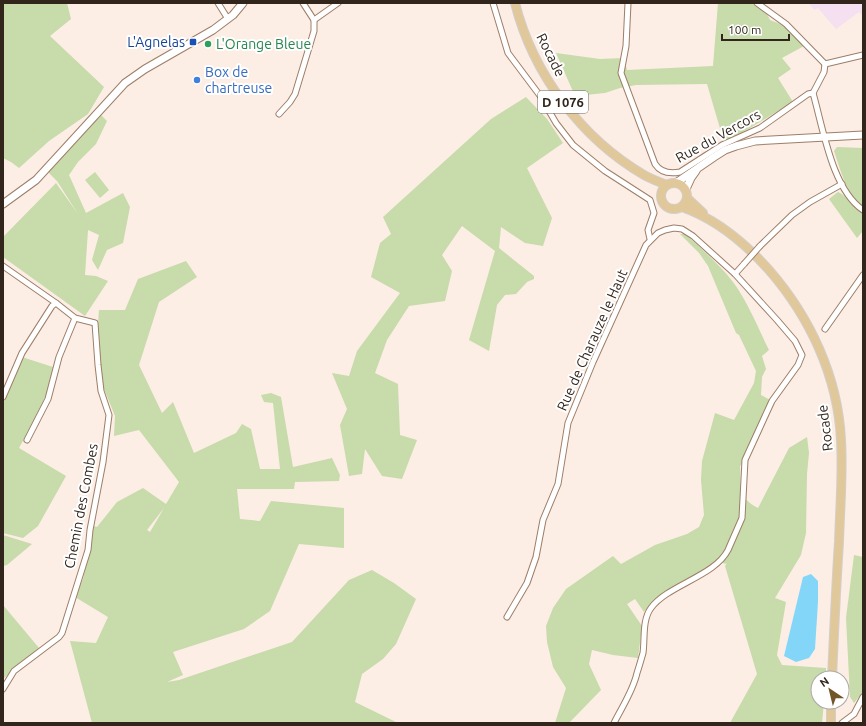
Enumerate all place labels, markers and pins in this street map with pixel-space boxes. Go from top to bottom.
place label: L'Agnelas [127,34,185,50]
place label: L'Orange Bleue [216,36,311,52]
marker: L'Agnelas [188,37,198,47]
marker: L'Orange Bleue [203,39,213,49]
place label: Box de chartreuse [205,64,272,96]
marker: Box de chartreuse [192,75,202,85]

